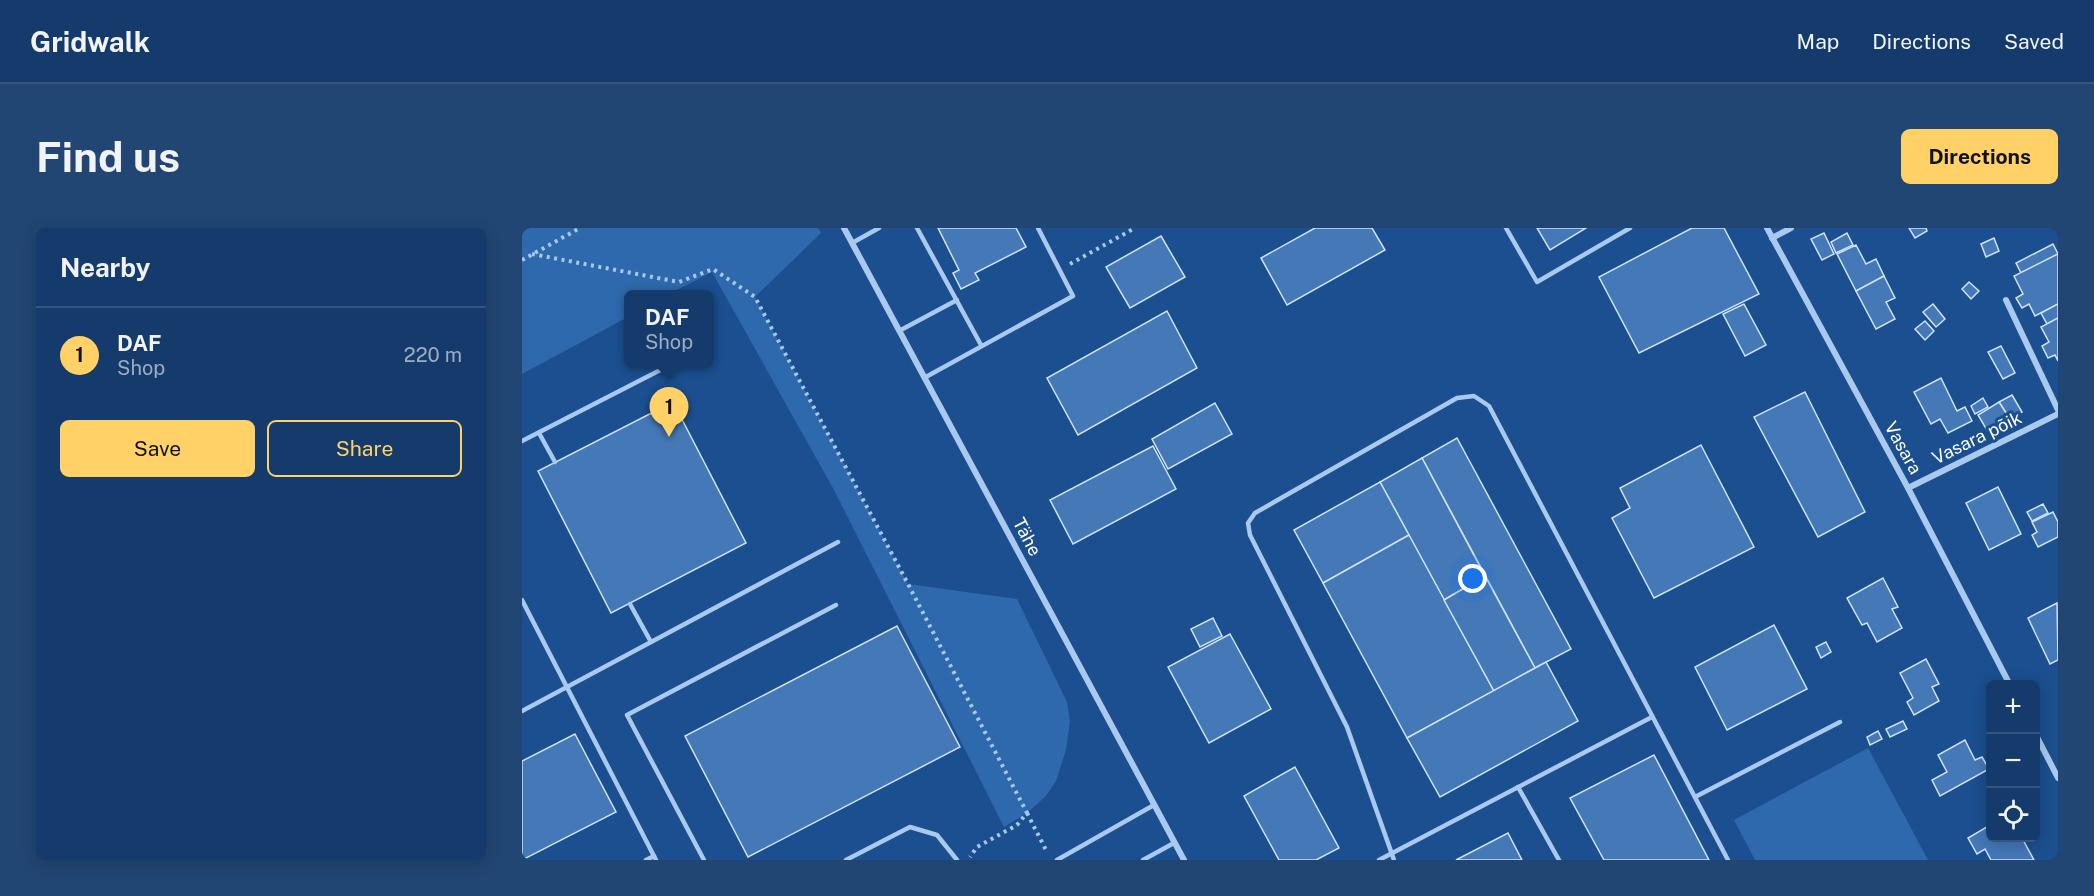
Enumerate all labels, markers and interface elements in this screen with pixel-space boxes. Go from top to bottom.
text: Gridwalk [30,25,150,58]
text: Map [1797,29,1839,54]
text: Directions [1872,29,1971,54]
text: Saved [2004,29,2064,54]
button: Directions [1901,129,2058,184]
text: Find us [36,132,180,181]
text: Nearby [60,252,150,283]
popup [624,290,714,368]
text: DAF [645,304,690,330]
text: DAF [117,330,162,356]
text: Shop [645,330,693,354]
text: 1 [75,343,84,367]
text: 220 m [404,343,462,367]
text: Shop [117,356,165,380]
pin: 1 [650,388,688,437]
street label: Vasara põik [1929,407,2025,468]
street label: Vasara [1880,418,1926,478]
button: Save [60,420,255,477]
button: Share [267,420,462,477]
street label: Tähe [1009,514,1046,559]
your location [1458,564,1487,593]
map controls [1986,680,2040,842]
button: + [1986,680,2040,734]
button: − [1986,734,2040,788]
button: locate [1986,788,2040,842]

